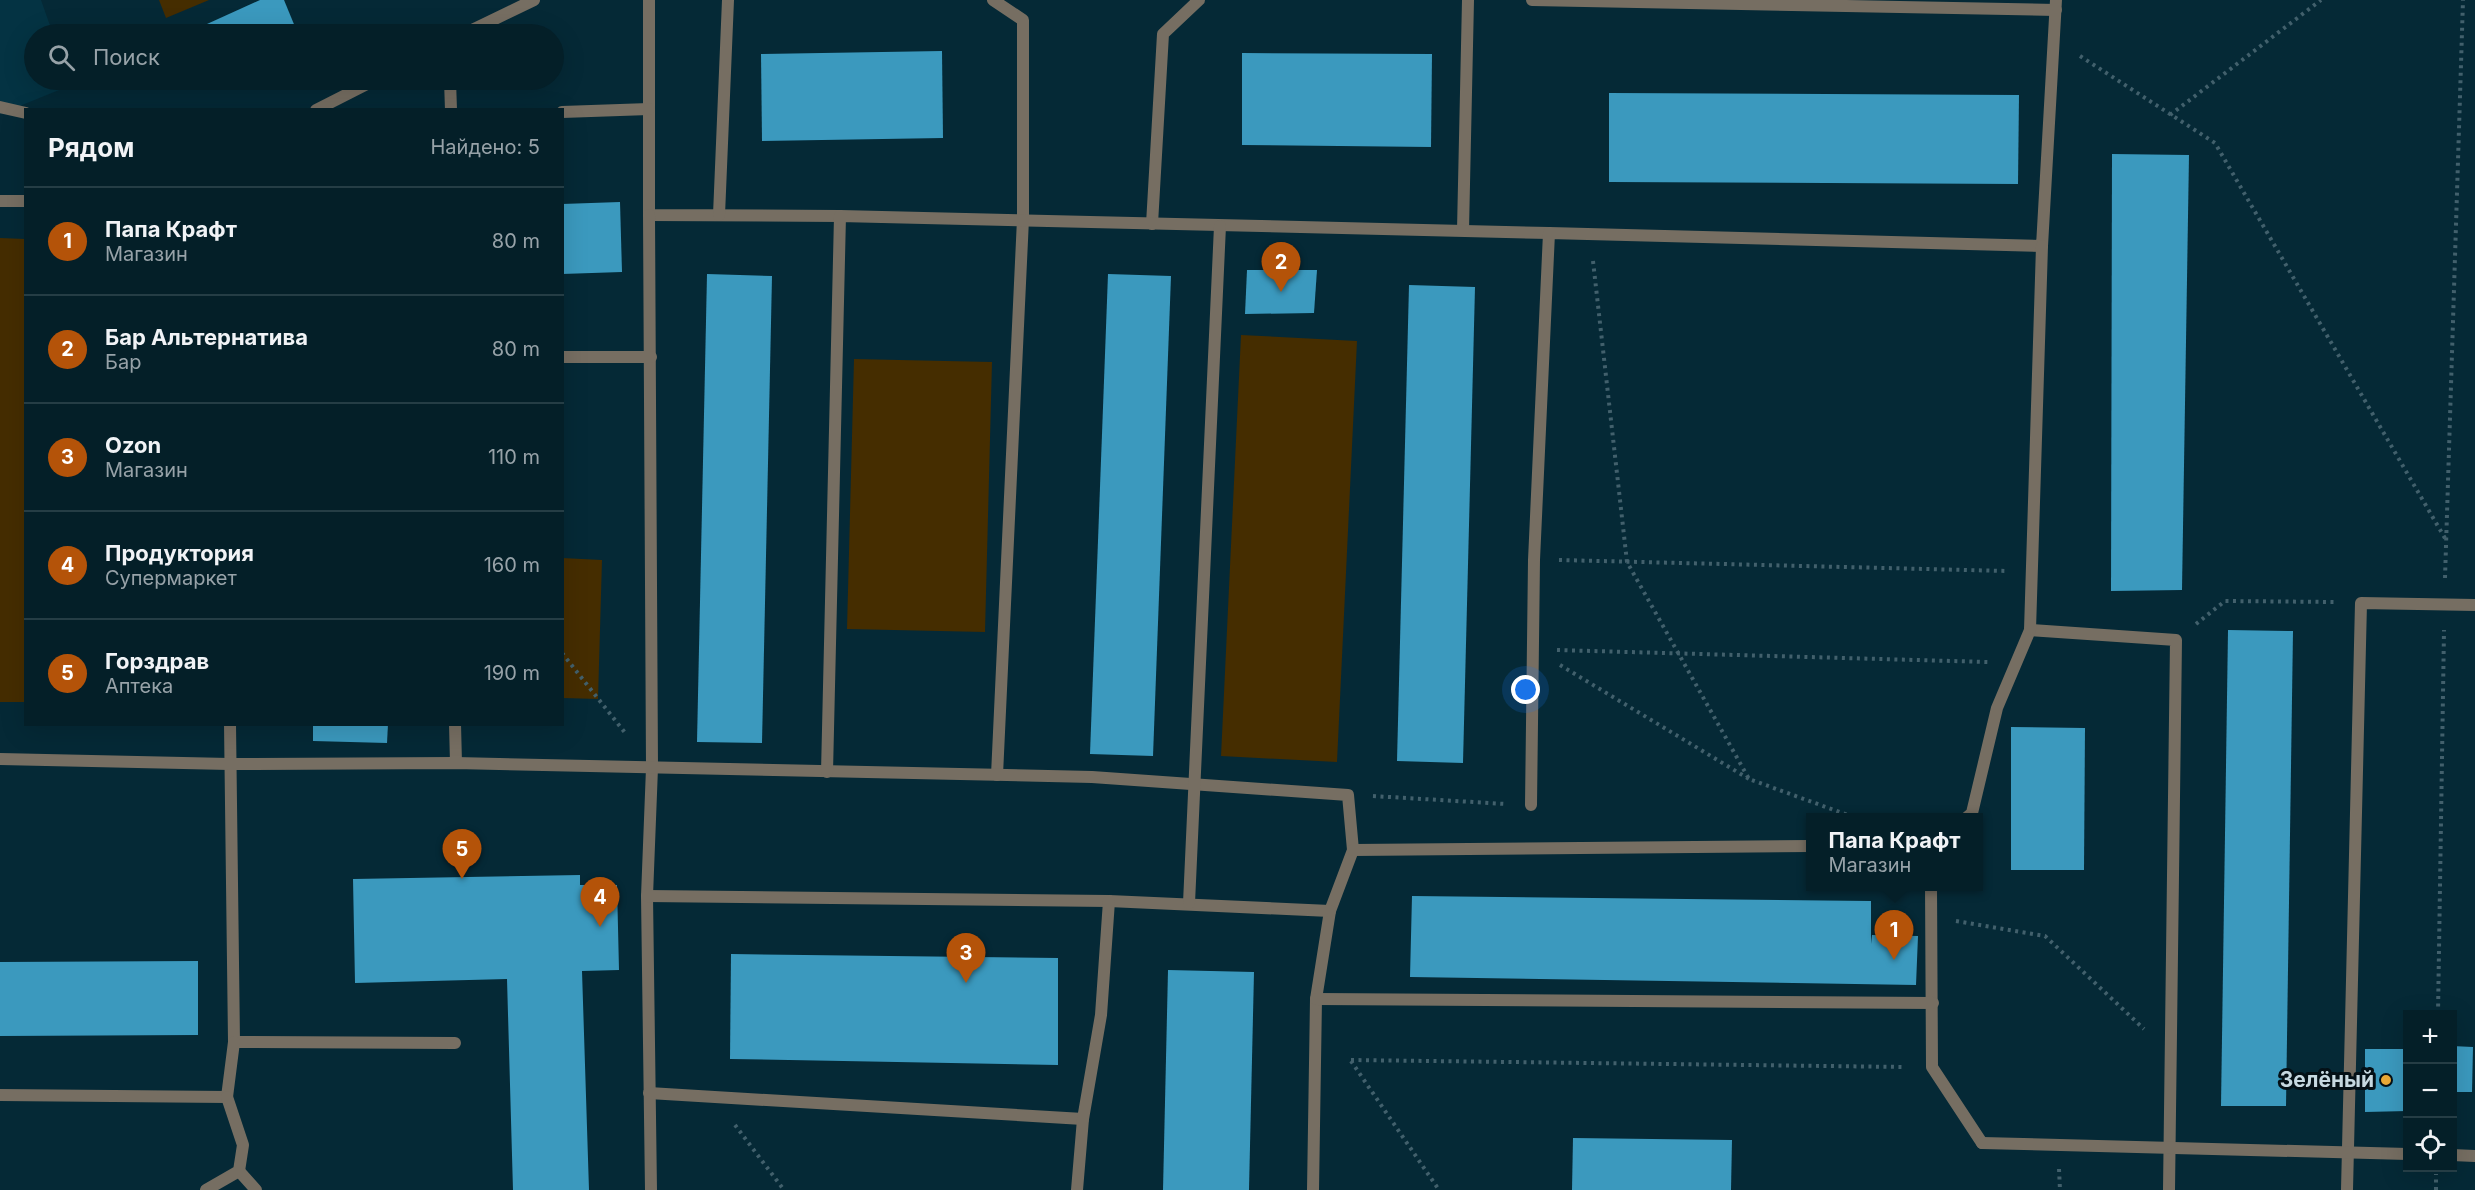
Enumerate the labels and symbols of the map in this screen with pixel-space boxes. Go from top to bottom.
pin: 2 [1262,242,1300,292]
your location [1511,675,1540,704]
pin: 5 [442,830,482,879]
pin: 4 [580,878,620,927]
pin: 1 [1874,910,1914,960]
pin: 3 [946,934,986,983]
place label: Зелёный [2280,1067,2374,1092]
marker: Зелёный [2379,1073,2393,1087]

